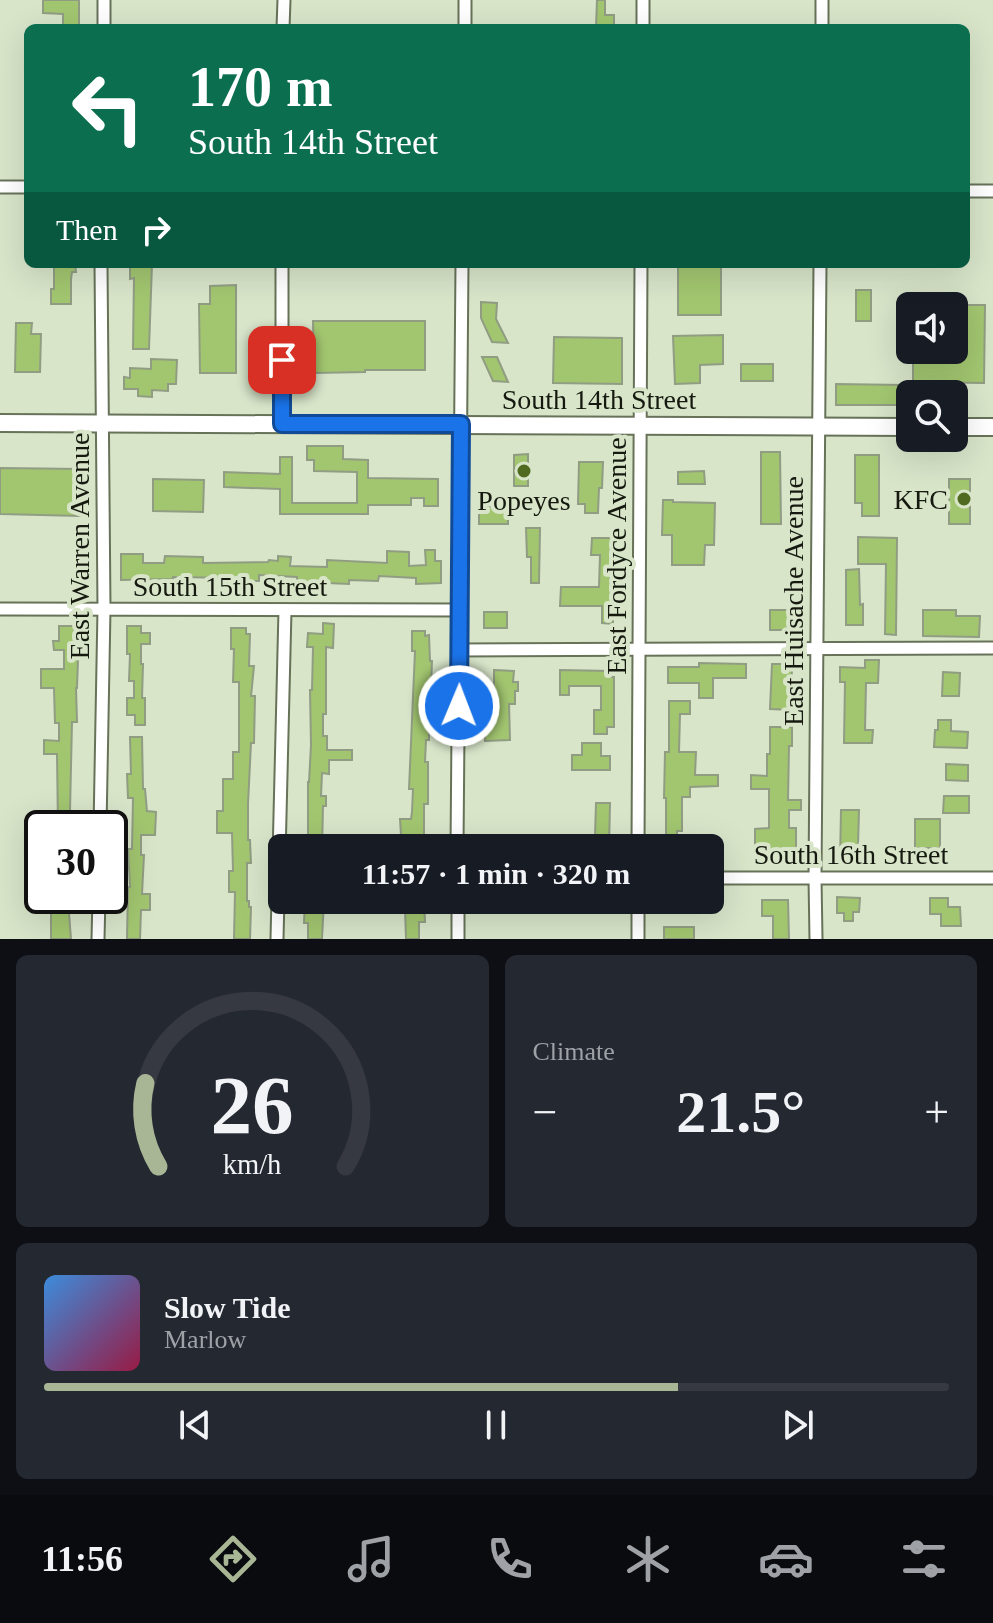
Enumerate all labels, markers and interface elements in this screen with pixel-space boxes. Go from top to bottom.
icon: left [56,56,160,160]
text: 170 m [188,56,333,118]
text: South 14th Street [188,122,438,162]
icon: right [134,208,178,252]
text: Then [56,213,118,246]
map controls [896,292,968,452]
button: sound [896,292,968,364]
pin [248,326,316,394]
icon: arrive [260,338,304,382]
button: search [896,380,968,452]
street label: South 14th Street [502,384,696,415]
street label: East Warren Avenue [64,433,95,659]
street label: East Fordyce Avenue [601,437,632,675]
marker: Popeyes [515,462,533,480]
street label: East Huisache Avenue [778,476,809,726]
place label: KFC [894,484,948,515]
place label: Popeyes [477,485,571,516]
marker: KFC [955,490,973,508]
street label: South 15th Street [133,571,327,602]
position arrow [417,664,501,748]
speed limit sign: 30 [24,810,128,914]
street label: South 16th Street [754,839,948,870]
text: 11:57 · 1 min · 320 m [362,857,630,890]
text: Climate [533,1037,615,1066]
text: 26 [211,1059,294,1151]
text: 21.5° [676,1079,805,1145]
text: − [533,1088,557,1137]
text: + [924,1088,949,1137]
text: km/h [223,1149,282,1180]
text: Slow Tide [164,1291,290,1324]
text: Marlow [164,1325,246,1354]
icon: previous [173,1403,217,1447]
icon: pause [474,1403,518,1447]
icon: next [776,1403,820,1447]
icon: directions [205,1531,261,1587]
icon: music [343,1531,399,1587]
icon: phone [482,1531,538,1587]
icon: climate [620,1531,676,1587]
icon: car [758,1531,814,1587]
icon: filters [896,1531,952,1587]
text: 11:56 [41,1539,123,1579]

